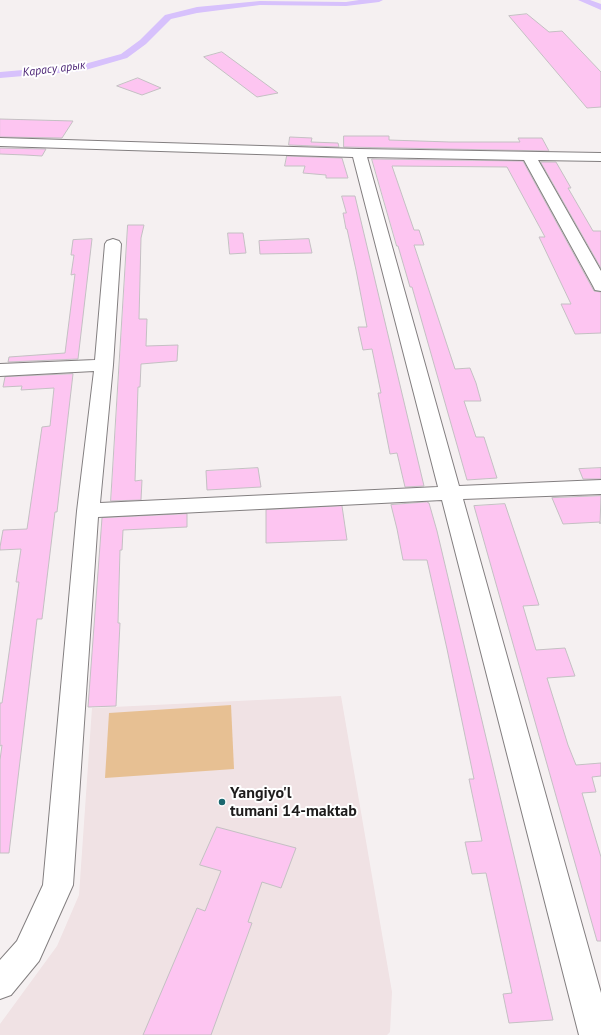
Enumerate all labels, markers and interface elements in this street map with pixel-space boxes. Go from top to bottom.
water label: Карасу арык [22,58,86,80]
place label: Yangiyo'l tumani 14-maktab [230,783,357,821]
marker: Yangiyo'l tumani 14-maktab [217,797,227,807]

